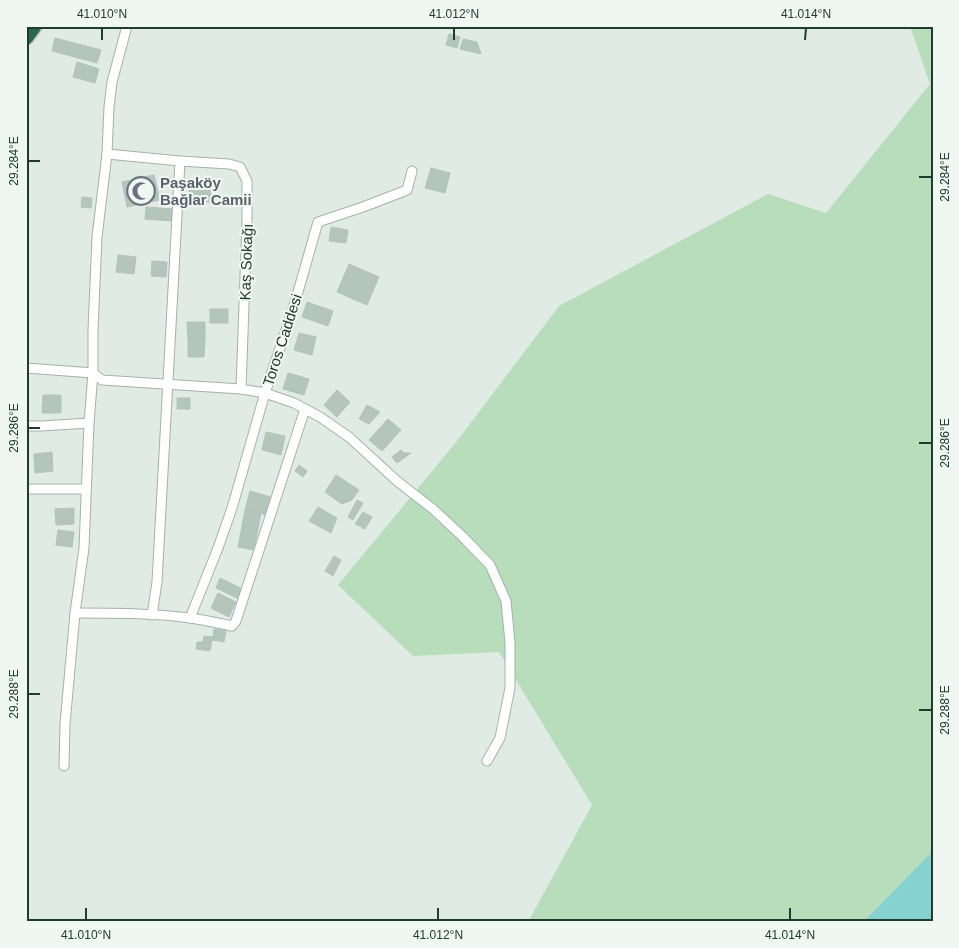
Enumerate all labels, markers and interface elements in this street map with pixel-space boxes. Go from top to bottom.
text: 41.010°N [77,7,127,21]
text: 41.012°N [429,7,479,21]
text: 41.014°N [781,7,831,21]
text: 29.284°E [7,136,21,186]
text: 29.284°E [938,152,952,202]
place label: Paşaköy Bağlar Camii [160,174,252,208]
mosque icon: Paşaköy Bağlar Camii [126,176,156,206]
street label: Kaş Sokağı [236,223,256,301]
street label: Toros Caddesi [259,292,305,388]
text: 29.286°E [7,403,21,453]
text: 29.286°E [938,418,952,468]
text: 29.288°E [7,669,21,719]
text: 29.288°E [938,685,952,735]
text: 41.010°N [61,928,111,942]
text: 41.012°N [413,928,463,942]
text: 41.014°N [765,928,815,942]

